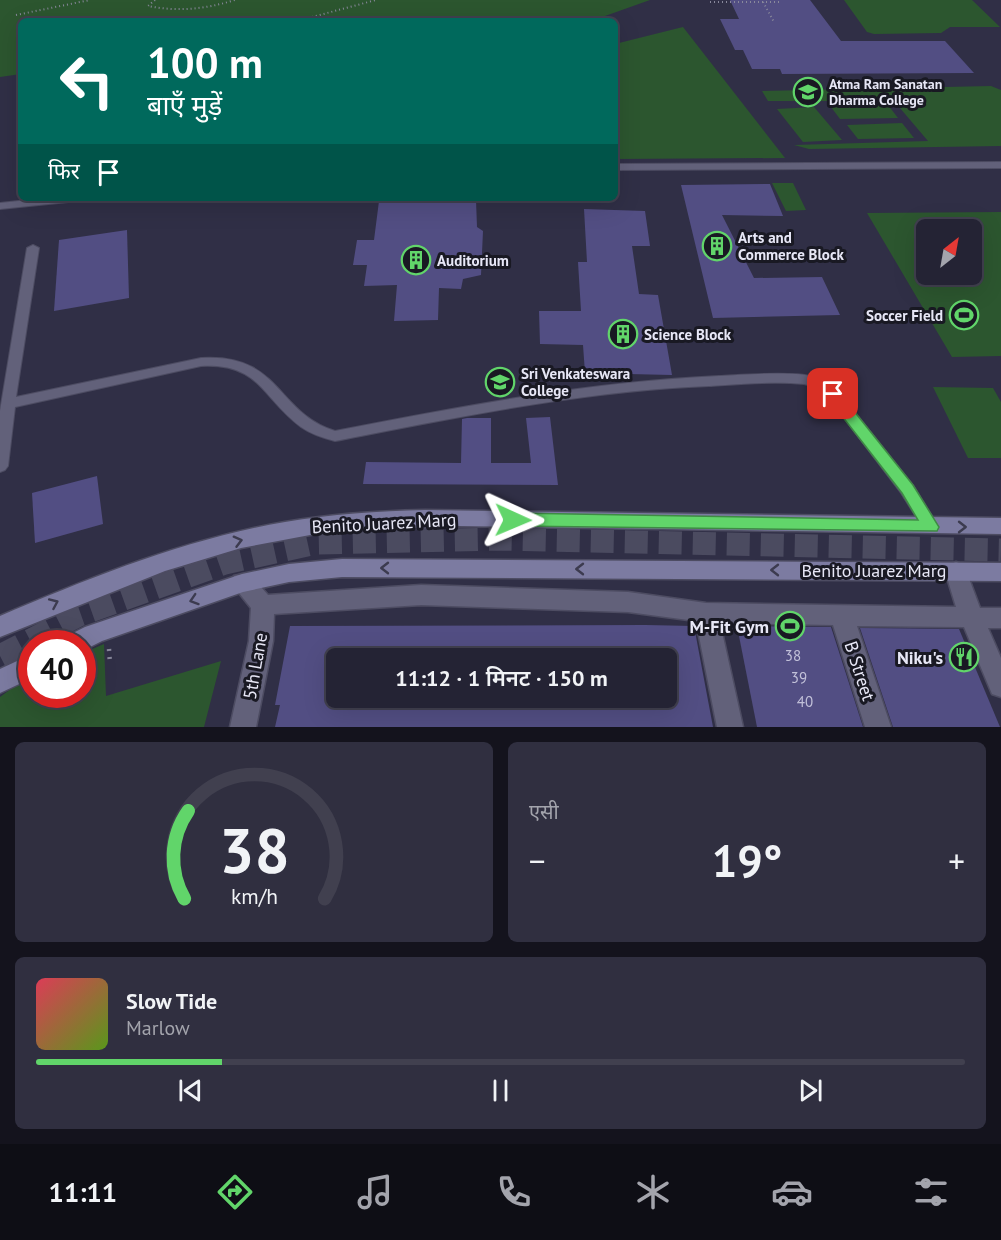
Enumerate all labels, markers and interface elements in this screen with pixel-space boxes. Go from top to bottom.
text: 100 m [147,35,263,90]
icon: left [48,42,126,120]
place label: Atma Ram Sanatan Dharma College [829,75,942,109]
school or university icon: Atma Ram Sanatan Dharma College [792,76,824,108]
text: बाएँ मुड़ें [147,88,222,122]
icon: arrive [92,156,125,189]
text: फिर [48,157,80,185]
north arrow [916,219,982,285]
map controls [916,219,982,285]
place label: Arts and Commerce Block [738,228,844,264]
building icon: Arts and Commerce Block [701,230,733,262]
building icon: Auditorium [400,244,432,276]
place label: Auditorium [437,251,509,270]
sports icon: Soccer Field [948,299,980,331]
place label: Soccer Field [866,306,943,325]
building icon: Science Block [607,318,639,350]
place label: Science Block [644,325,732,344]
place label: Sri Venkateswara College [521,364,630,400]
school or university icon: Sri Venkateswara College [484,366,516,398]
pin [807,368,858,419]
icon: arrive [816,377,849,410]
position arrow [481,488,545,552]
street label: Benito Juarez Marg [311,508,457,538]
one-way arrow [958,521,967,533]
one-way arrow [232,536,243,548]
street label: Benito Juarez Marg [802,559,946,582]
one-way arrow [380,562,389,574]
one-way arrow [575,563,584,575]
one-way arrow [770,564,779,576]
one-way arrow [189,592,200,605]
one-way arrow [47,599,58,611]
sports icon: M-Fit Gym [774,610,806,642]
place label: M-Fit Gym [689,615,769,638]
speed limit sign: 40 [18,630,96,708]
street label: 5th Lane [238,631,272,701]
street label: B Street [840,638,880,704]
restaurant icon: Niku's [948,641,980,673]
house number: 38 [785,646,801,665]
place label: Niku's [897,646,943,669]
text: 11:12 · 1 मिनट · 150 m [395,664,608,692]
house number: 39 [791,668,807,687]
house number: 40 [797,692,813,711]
text: एसी [529,799,559,825]
text: 38 [219,809,289,890]
text: 19° [712,831,782,889]
text: − [529,839,546,882]
text: + [948,839,965,882]
text: km/h [230,882,277,910]
text: Slow Tide [126,987,217,1015]
text: Marlow [126,1015,190,1041]
icon: previous [174,1074,207,1107]
icon: pause [484,1074,517,1107]
icon: next [794,1074,827,1107]
icon: directions [214,1171,256,1213]
icon: music [354,1171,396,1213]
icon: phone [493,1171,535,1213]
icon: climate [632,1171,674,1213]
icon: car [771,1171,813,1213]
icon: filters [910,1171,952,1213]
text: 11:11 [49,1175,117,1209]

